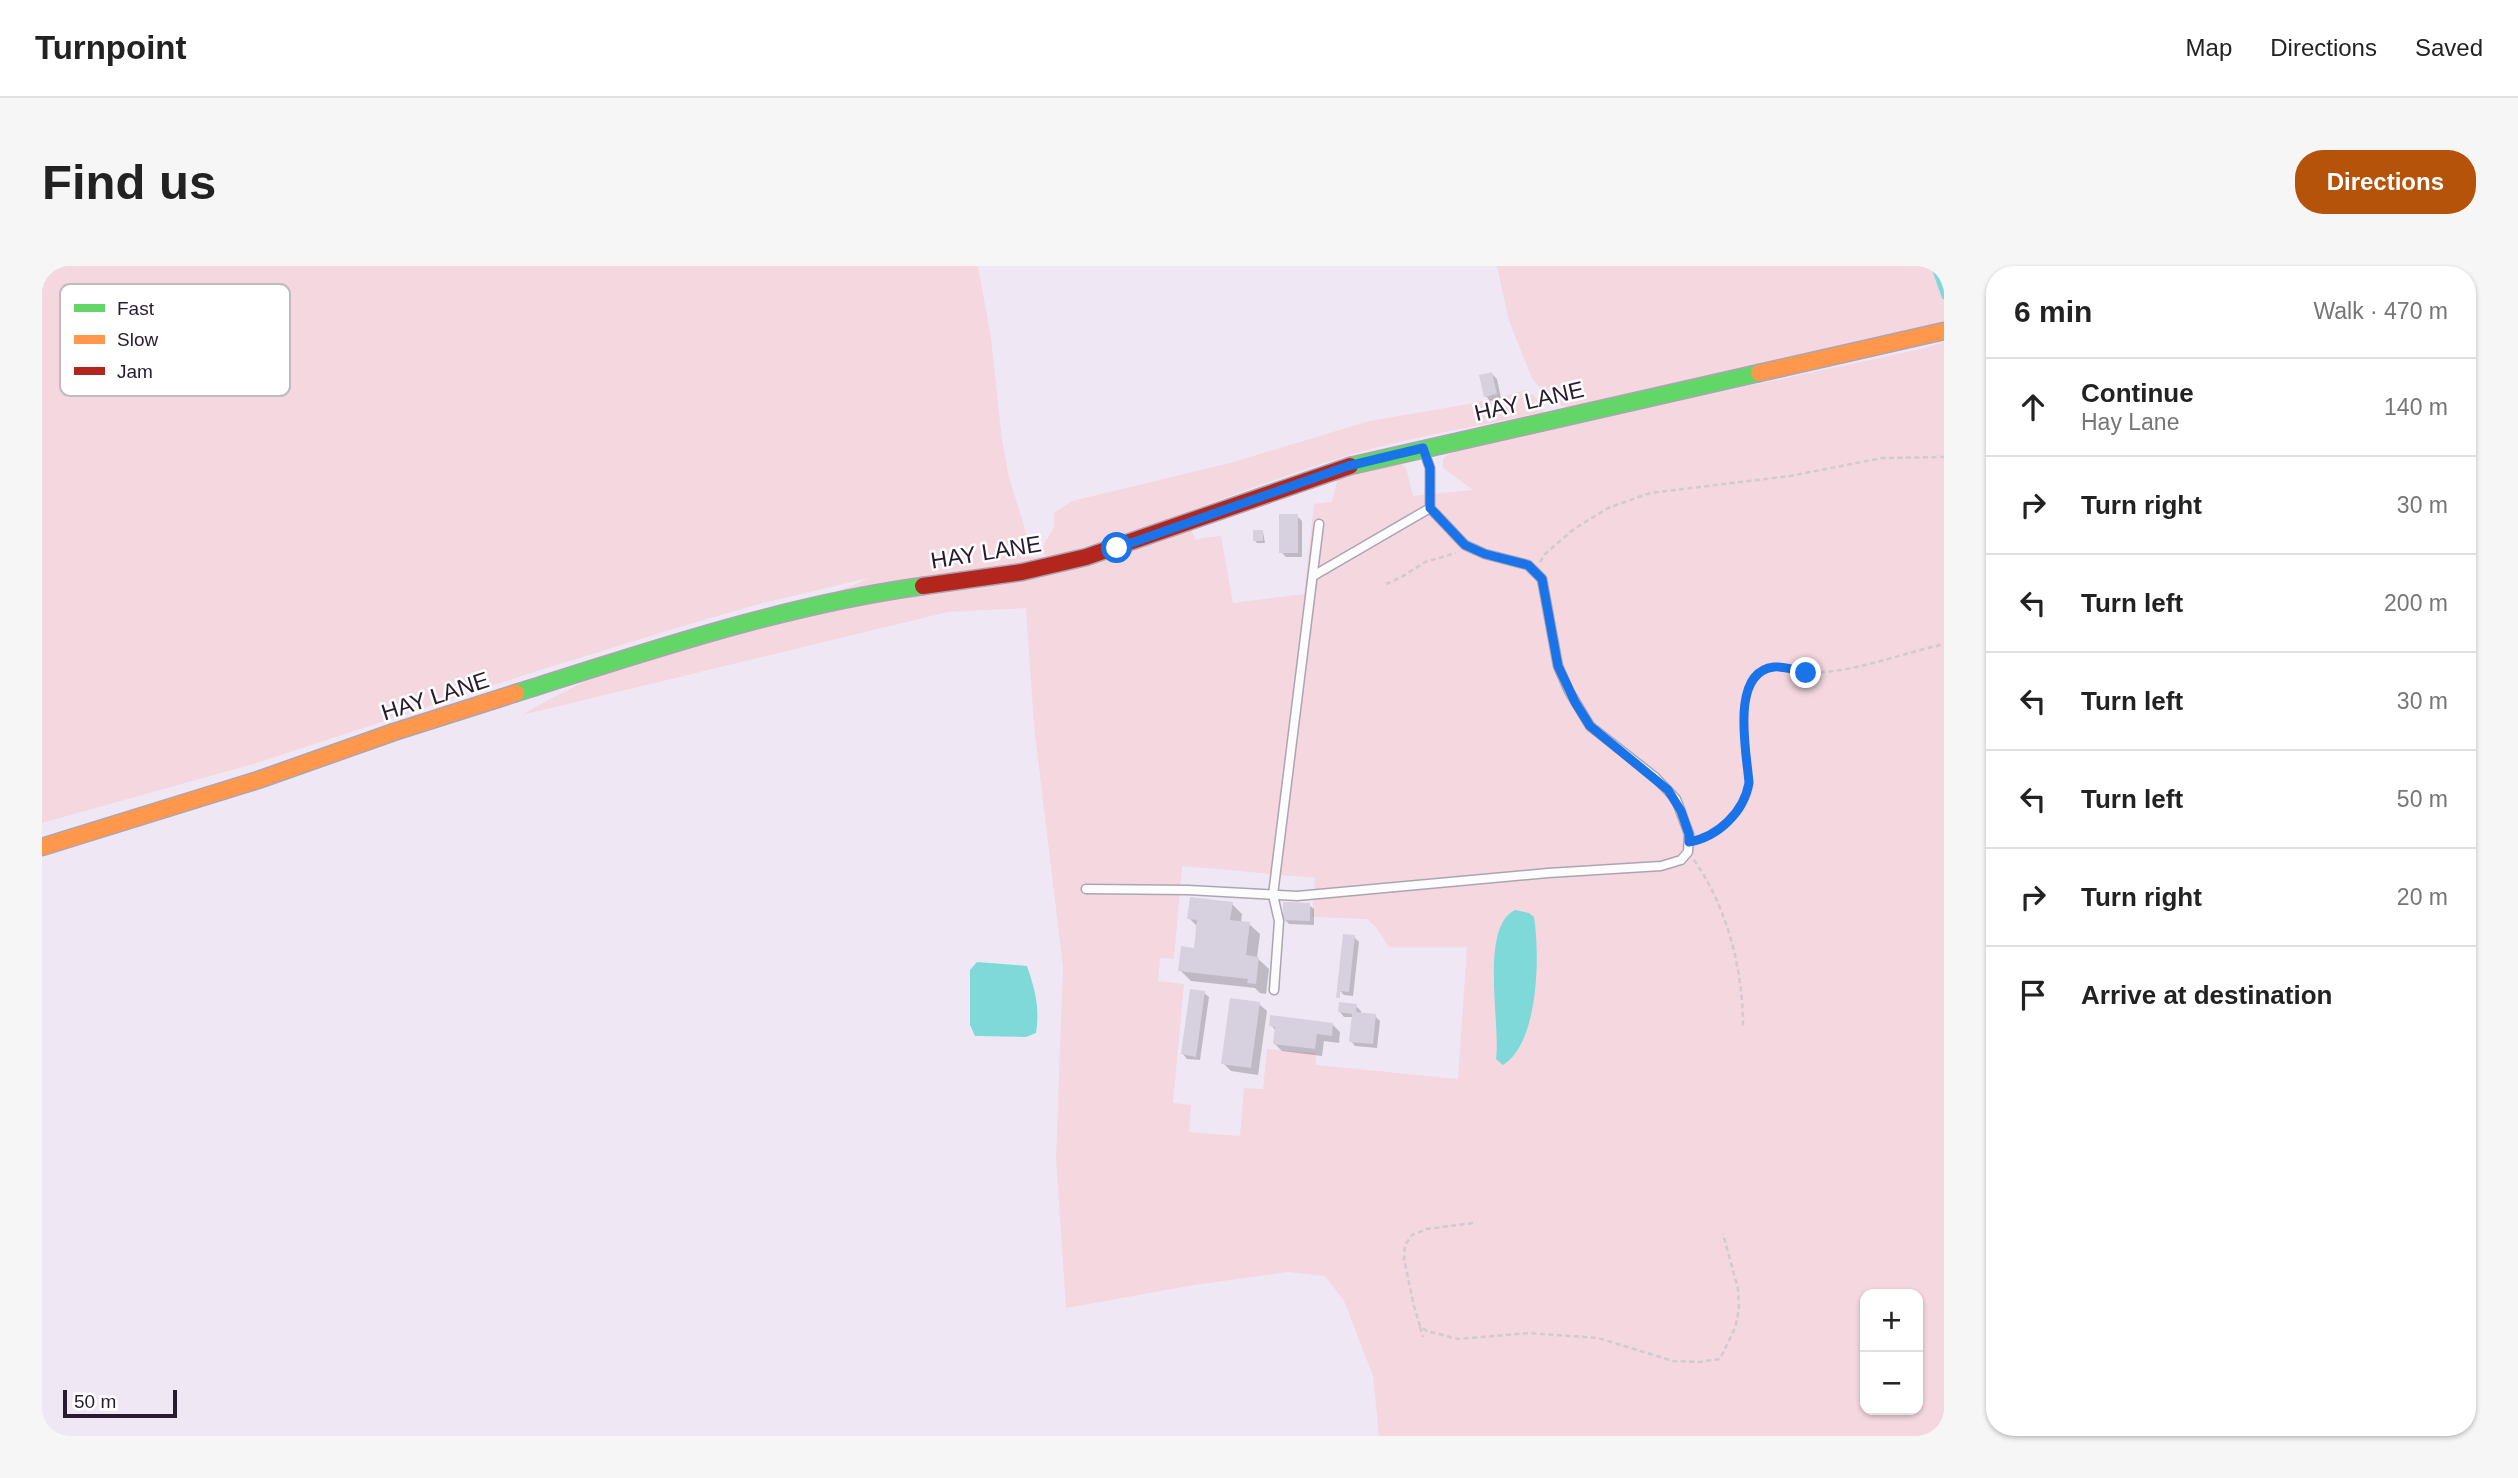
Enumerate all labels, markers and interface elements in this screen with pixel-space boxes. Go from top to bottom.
text: Turnpoint [35,29,187,66]
text: Map [2186,34,2232,61]
text: Directions [2270,34,2377,61]
text: Saved [2415,34,2483,61]
button: Directions [2295,150,2476,214]
text: Find us [42,155,216,209]
legend [60,284,290,396]
text: 6 min [2014,295,2092,328]
text: Fast [117,298,155,319]
text: Walk · 470 m [2313,298,2448,324]
text: Slow [117,329,158,350]
text: Jam [117,361,153,382]
street label: HAY LANE [1472,376,1586,426]
text: Continue [2081,378,2194,408]
icon: ahead [2014,388,2052,426]
text: 140 m [2384,394,2448,420]
text: Hay Lane [2081,409,2179,435]
icon: right [2014,486,2052,524]
text: Turn right [2081,490,2202,520]
text: 30 m [2397,492,2448,518]
street label: HAY LANE [929,530,1043,574]
route start [1101,532,1132,563]
icon: left [2014,584,2052,622]
text: Turn left [2081,588,2183,618]
text: 200 m [2384,590,2448,616]
route end [1790,657,1821,688]
street label: HAY LANE [378,666,492,726]
icon: left [2014,682,2052,720]
text: Turn left [2081,686,2183,716]
text: 30 m [2397,688,2448,714]
icon: left [2014,780,2052,818]
text: Turn left [2081,784,2183,814]
text: 50 m [2397,786,2448,812]
icon: right [2014,878,2052,916]
text: Turn right [2081,882,2202,912]
text: 20 m [2397,884,2448,910]
icon: arrive [2014,976,2052,1014]
text: Arrive at destination [2081,980,2332,1010]
map controls [1860,1289,1923,1415]
button: + [1860,1289,1923,1352]
button: − [1860,1352,1923,1415]
scale bar [63,1387,177,1419]
text: 50 m [74,1391,116,1412]

